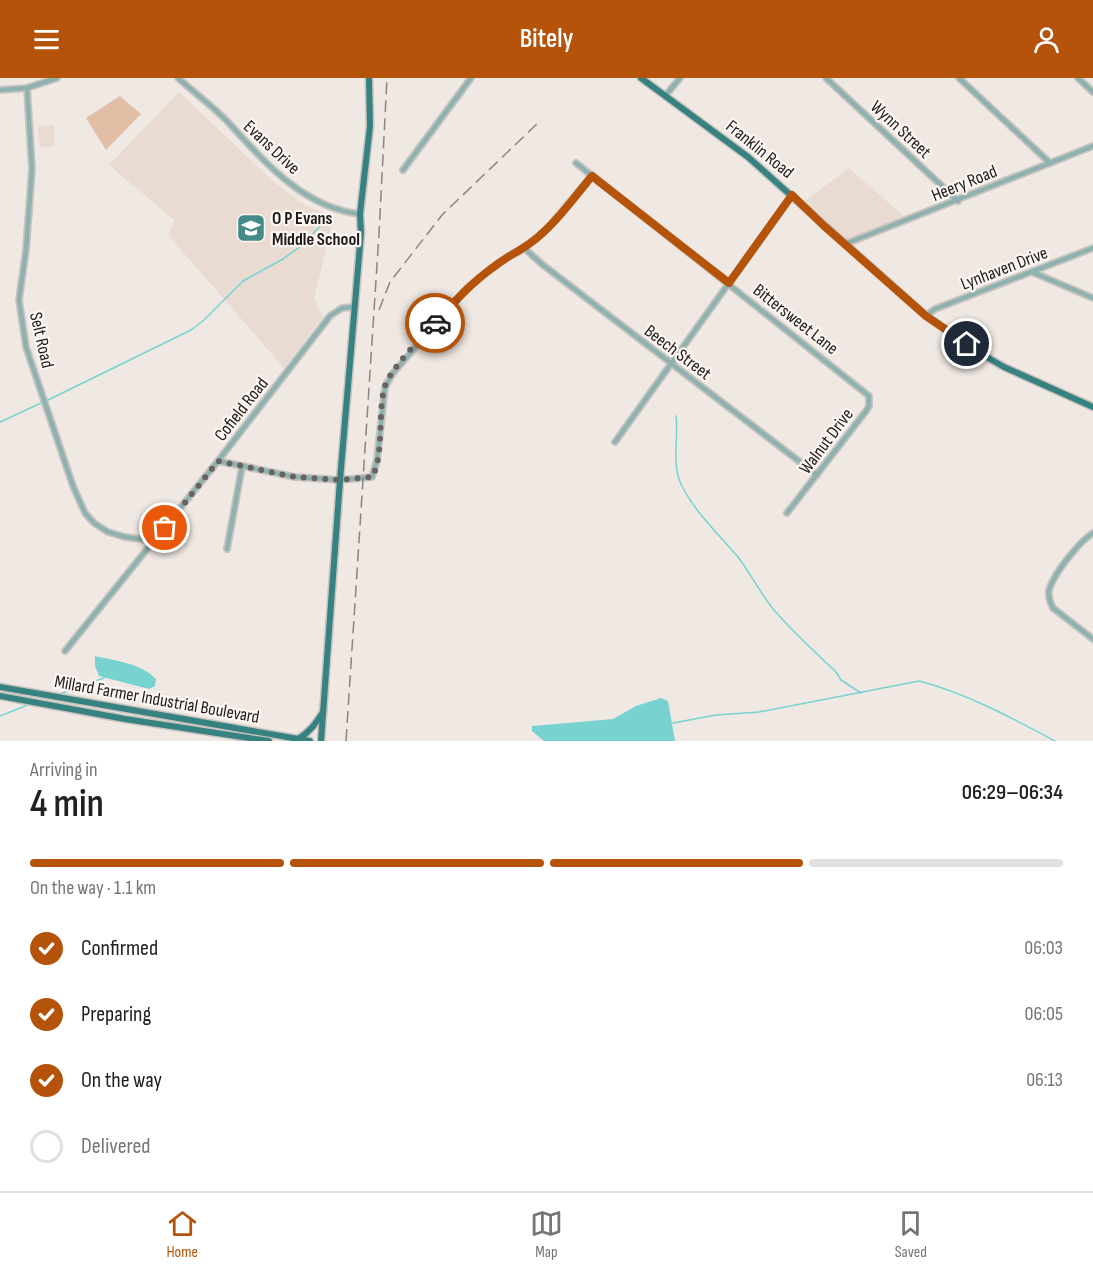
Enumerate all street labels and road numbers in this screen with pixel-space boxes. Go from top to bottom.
street label: Wynn Street [866,96,936,163]
street label: Evans Drive [239,116,304,179]
street label: Franklin Road [722,116,798,183]
street label: Heery Road [928,161,1000,206]
street label: Lynhaven Drive [958,242,1051,295]
street label: Bittersweet Lane [749,280,842,359]
street label: Selt Road [25,310,58,370]
street label: Beech Street [640,320,716,385]
street label: Cofield Road [210,373,273,445]
street label: Walnut Drive [795,404,858,478]
street label: Millard Farmer Industrial Boulevard [53,671,261,728]

